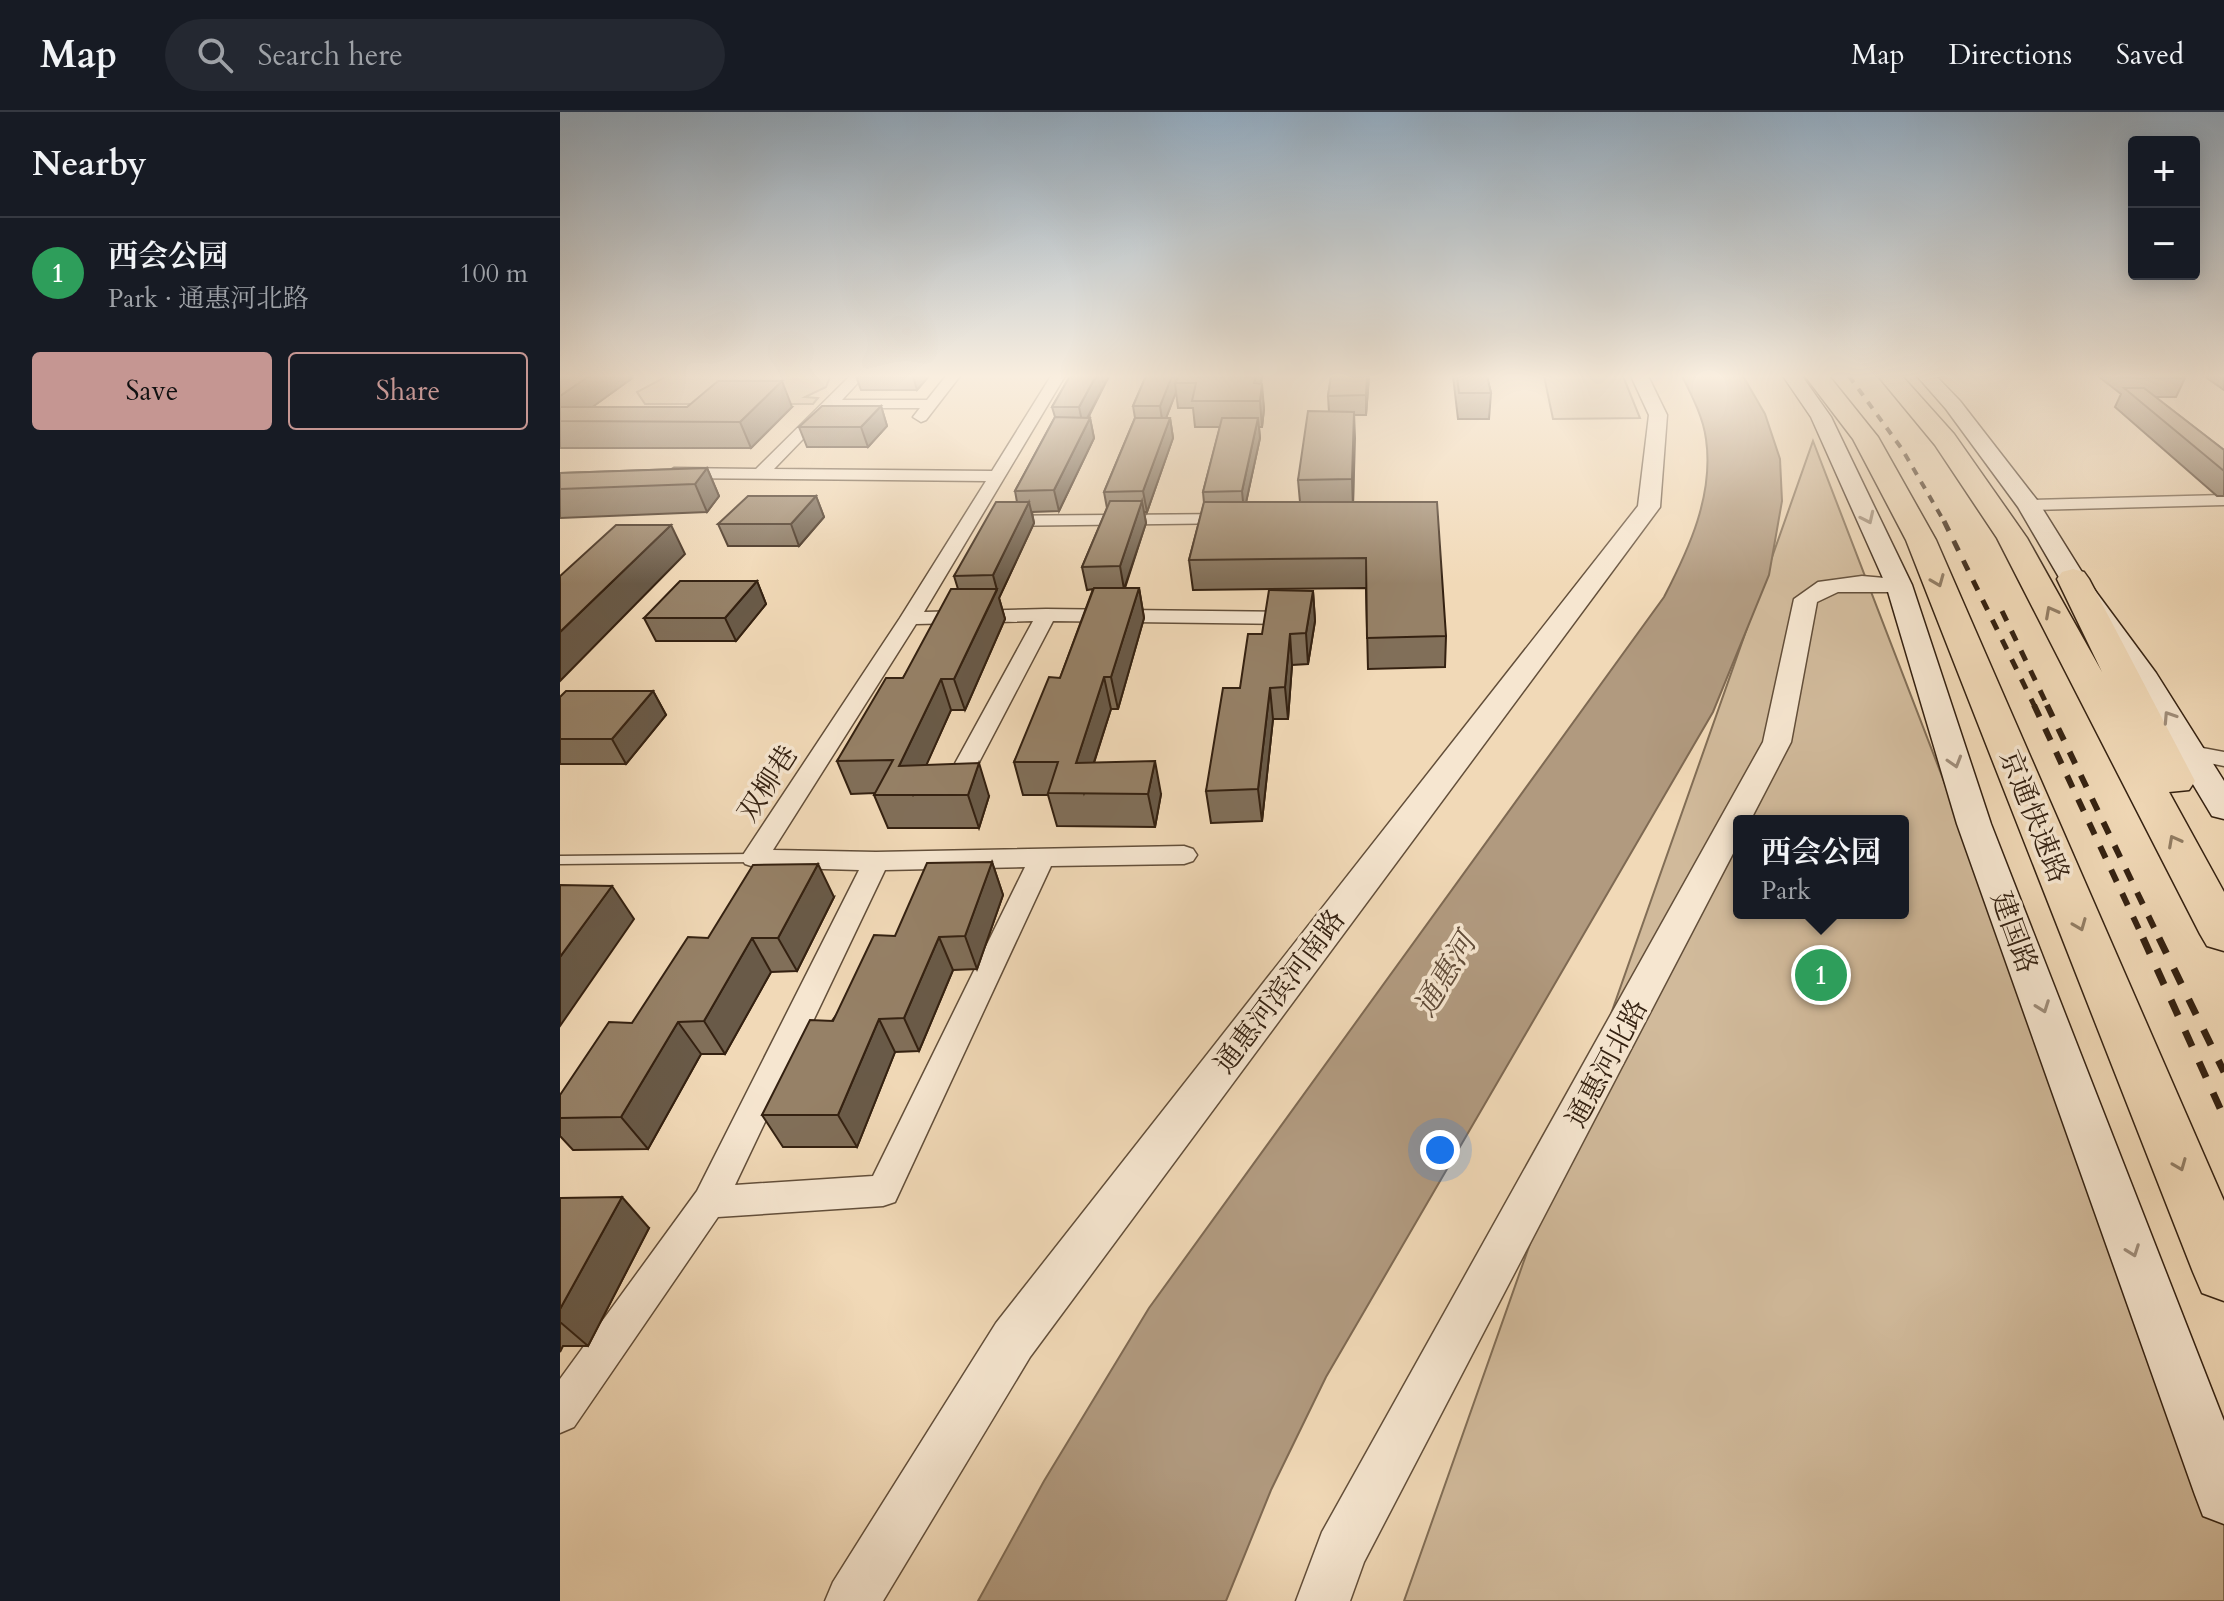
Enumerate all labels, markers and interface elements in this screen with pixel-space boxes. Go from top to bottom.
search box [165,19,725,91]
text: Map [40,29,117,81]
icon: search [193,33,237,77]
text: Search here [257,35,403,76]
text: Map [1851,36,1905,74]
text: Directions [1949,36,2072,74]
text: Saved [2116,36,2184,74]
map controls [2128,136,2200,280]
button: + [2128,136,2200,208]
text: Nearby [32,141,147,187]
button: − [2128,208,2200,280]
text: 西会公园 [108,236,228,277]
text: 1 [51,256,65,291]
text: 100 m [459,256,528,291]
text: Park · 通惠河北路 [108,281,309,316]
button: Save [32,352,272,430]
button: Share [288,352,528,430]
one-way arrow [1858,510,1874,524]
one-way arrow [1929,573,1945,587]
one-way arrow [2045,606,2061,620]
one-way arrow [2164,711,2179,726]
street label: 双柳巷 [729,738,807,829]
street label: 京通快速路 [1990,744,2078,888]
one-way arrow [1946,755,1962,769]
popup [1733,815,1909,919]
text: 西会公园 [1761,832,1881,873]
one-way arrow [2168,835,2184,849]
text: Park [1761,873,1811,908]
street label: 建国路 [1982,886,2046,978]
street label: 通惠河滨河南路 [1206,902,1354,1081]
one-way arrow [2071,917,2087,931]
water label: 通惠河 [1405,922,1489,1024]
pin: 1 [1795,945,1847,1005]
street label: 通惠河北路 [1557,993,1657,1134]
one-way arrow [2033,999,2049,1013]
your location [1420,1130,1460,1170]
one-way arrow [2170,1157,2186,1171]
one-way arrow [2123,1243,2140,1257]

